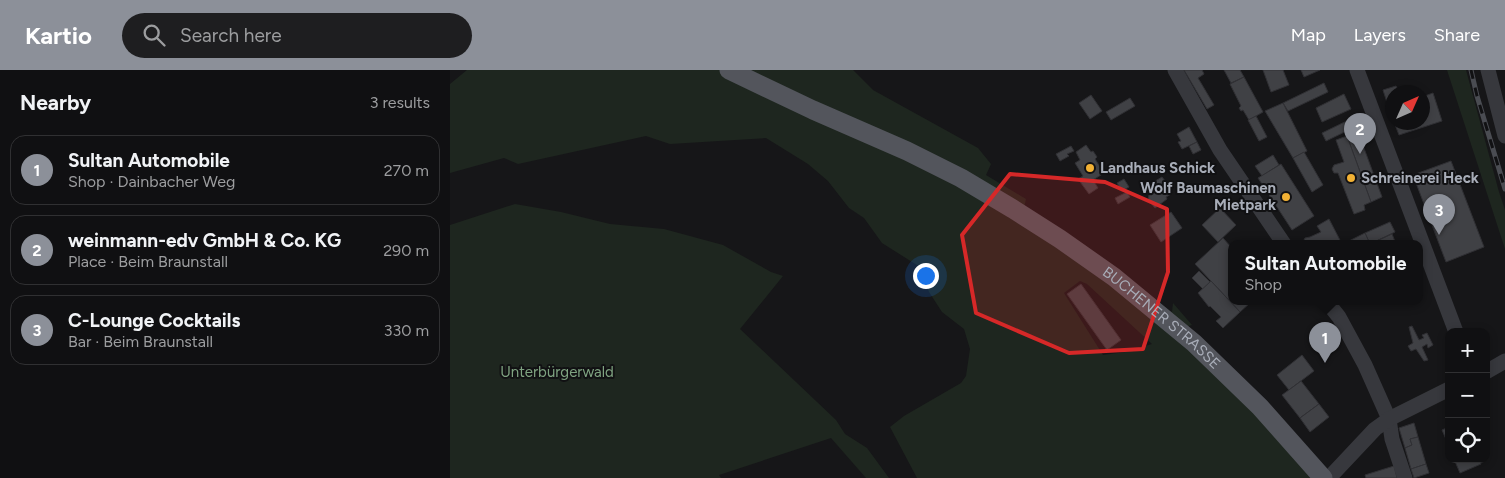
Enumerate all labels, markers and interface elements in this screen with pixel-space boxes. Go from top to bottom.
search box [122,13,472,58]
text: Kartio [25,21,92,50]
icon: search [140,21,168,49]
text: Search here [180,24,282,47]
text: Map [1291,24,1326,46]
text: Layers [1354,24,1406,46]
text: Share [1434,24,1480,46]
north arrow [1385,85,1430,130]
text: Nearby [20,90,91,115]
text: 3 results [370,93,430,112]
pin: 2 [1344,113,1376,154]
text: Sultan Automobile [68,149,230,172]
place label: Landhaus Schick [1100,159,1215,177]
text: 1 [34,161,40,180]
text: 270 m [384,161,429,180]
marker: Landhaus Schick [1084,162,1096,174]
place label: Schreinerei Heck [1361,169,1479,187]
text: Shop · Dainbacher Weg [68,172,235,191]
marker: Schreinerei Heck [1345,172,1357,184]
place label: Wolf Baumaschinen Mietpark [1140,179,1276,214]
marker: Wolf Baumaschinen Mietpark [1280,191,1292,203]
pin: 3 [1423,194,1455,235]
text: weinmann-edv GmbH & Co. KG [68,229,341,252]
popup [1228,240,1423,305]
text: 2 [32,241,42,260]
text: 290 m [383,241,429,260]
text: Place · Beim Braunstall [68,252,228,271]
text: Sultan Automobile [1245,252,1406,275]
your location [913,263,939,289]
street label: BUCHENER STRASSE [1099,263,1224,373]
text: Shop [1245,275,1282,294]
text: C-Lounge Cocktails [68,309,240,332]
text: 3 [33,321,41,340]
text: 330 m [384,321,429,340]
pin: 1 [1309,322,1341,363]
map controls [1445,328,1490,463]
button: + [1445,328,1490,373]
text: Bar · Beim Braunstall [68,332,213,351]
park label: Unterbürgerwald [500,363,614,381]
button: − [1445,373,1490,418]
button: locate [1445,418,1490,463]

